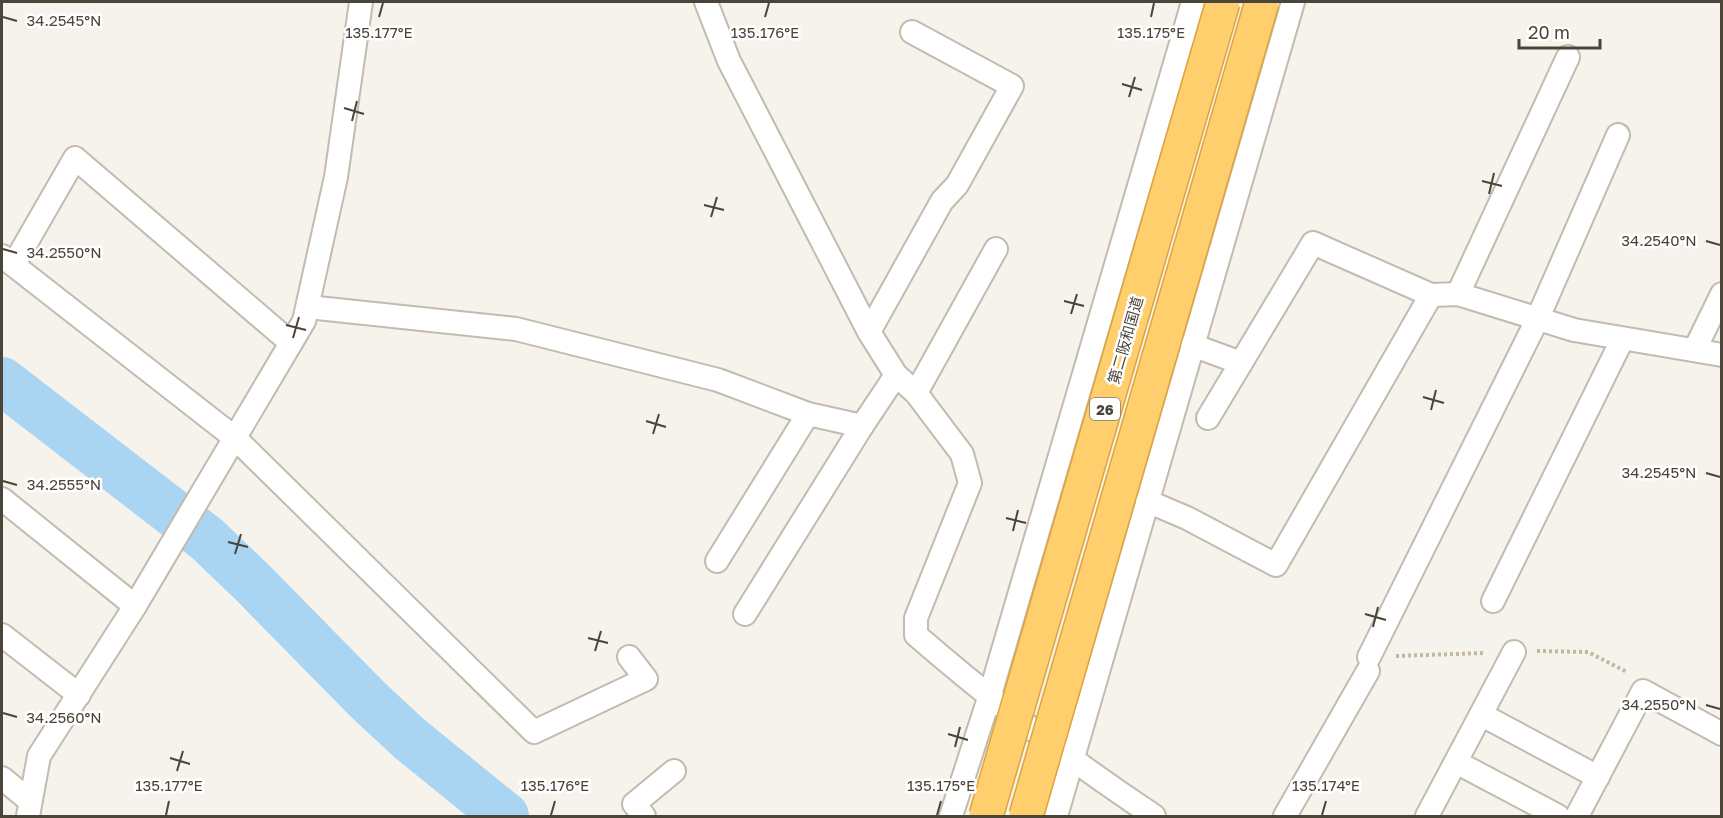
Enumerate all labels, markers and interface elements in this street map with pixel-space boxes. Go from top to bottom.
text: 34.2545°N [27,11,101,29]
scale bar [1519,12,1600,50]
text: 20 m [1528,21,1570,43]
text: 135.177°E [345,23,413,41]
text: 135.176°E [731,23,799,41]
text: 135.175°E [1117,23,1185,41]
text: 34.2540°N [1621,231,1697,249]
text: 34.2550°N [26,243,102,261]
street label: 第二阪和国道 [1104,294,1146,386]
road number: 26 [1090,398,1120,420]
text: 34.2545°N [1622,463,1696,481]
text: 34.2555°N [27,475,101,493]
text: 34.2550°N [1621,695,1697,713]
text: 34.2560°N [26,708,102,726]
text: 135.177°E [135,776,203,794]
text: 135.176°E [521,776,589,794]
text: 135.175°E [907,776,975,794]
text: 135.174°E [1292,776,1360,794]

